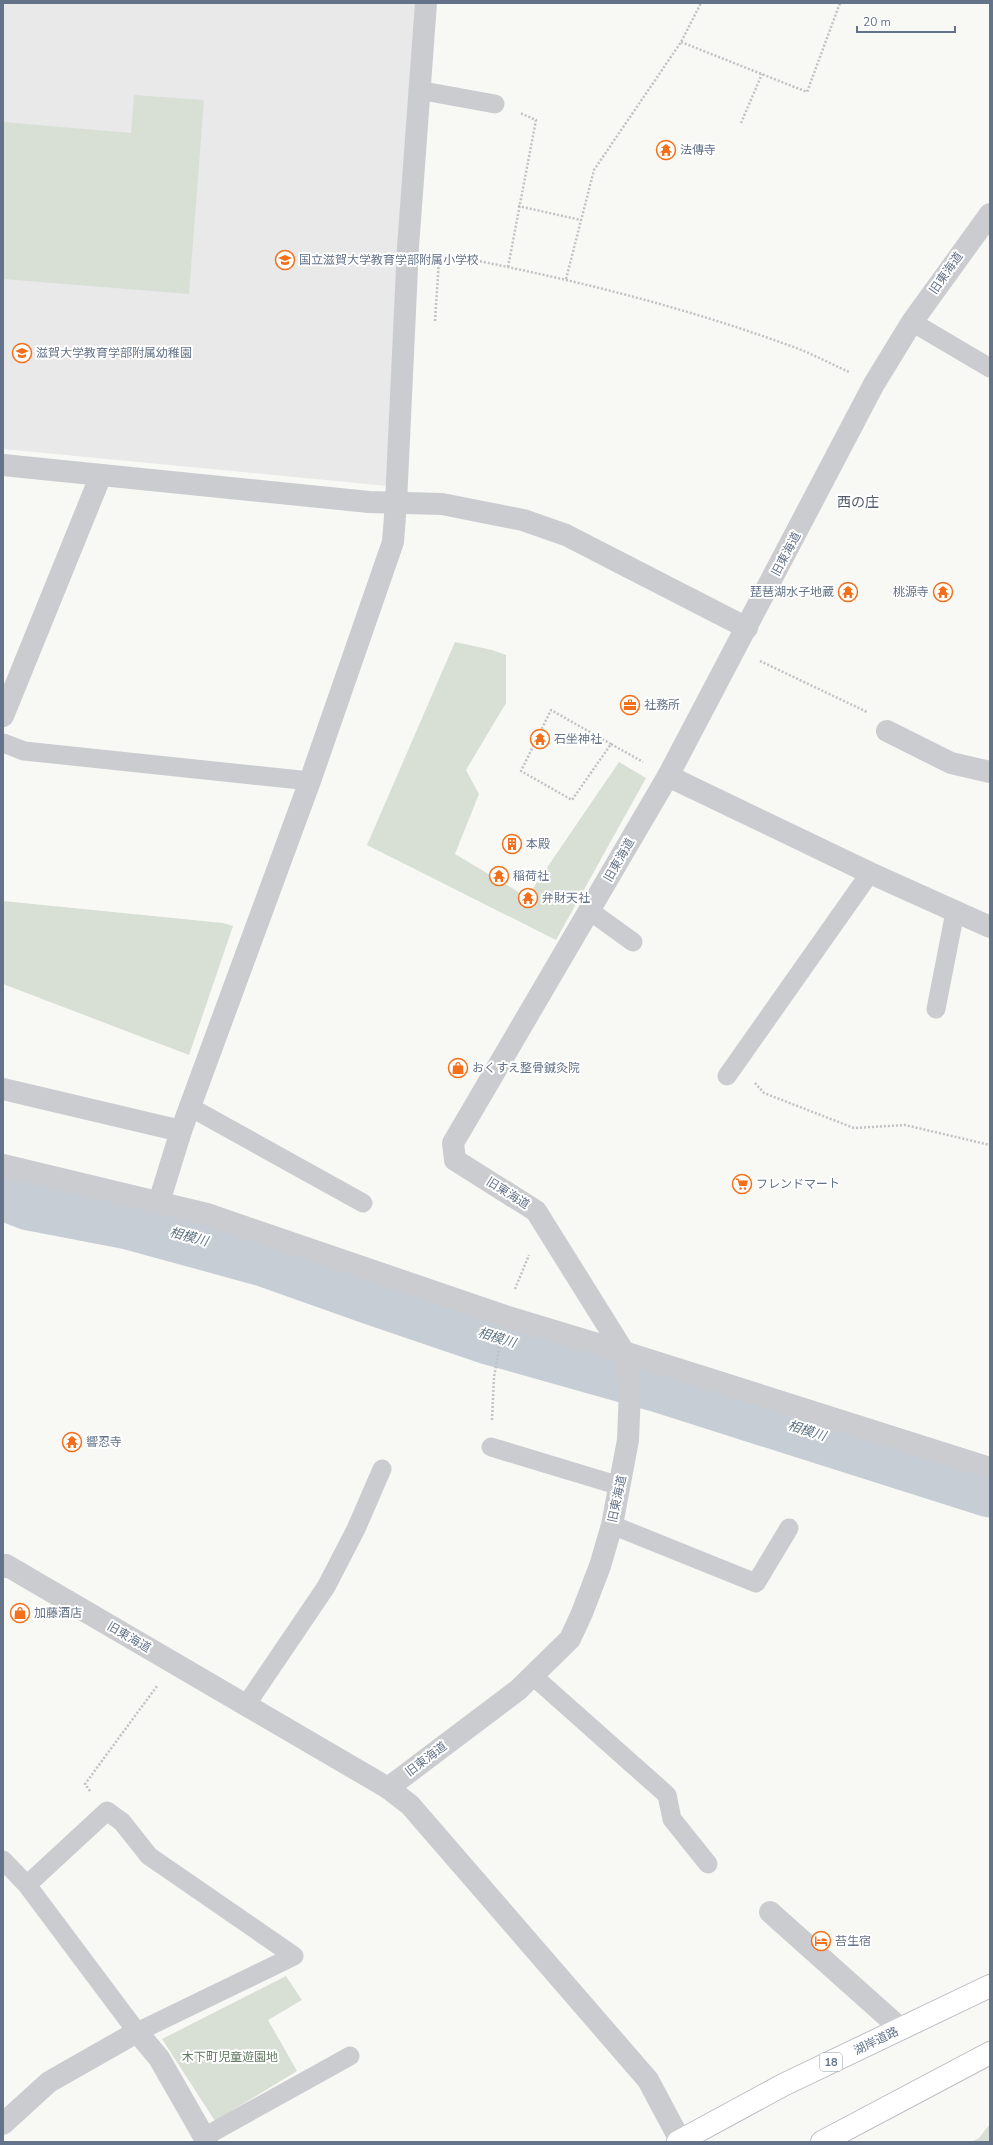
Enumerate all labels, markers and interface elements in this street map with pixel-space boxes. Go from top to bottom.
scale bar [857,8,955,34]
text: 20 m [863,14,891,30]
temple icon: 法傳寺 [655,139,677,161]
place label: 法傳寺 [680,142,716,158]
school or university icon: 国立滋賀大学教育学部附属小学校 [274,249,296,271]
street label: 旧東海道 [926,249,966,297]
place label: 国立滋賀大学教育学部附属小学校 [299,252,479,268]
school or university icon: 滋賀大学教育学部附属幼稚園 [11,342,33,364]
place label: 滋賀大学教育学部附属幼稚園 [36,345,192,361]
district label: 西の庄 [837,493,879,512]
street label: 旧東海道 [768,529,804,579]
temple icon: 琵琶湖水子地蔵 [837,581,859,603]
temple icon: 桃源寺 [932,581,954,603]
place label: 琵琶湖水子地蔵 [750,584,834,600]
place label: 桃源寺 [893,584,929,600]
office icon: 社務所 [619,694,641,716]
place label: 社務所 [644,697,680,713]
temple icon: 石坐神社 [529,728,551,750]
place label: 石坐神社 [554,731,602,747]
building icon: 本殿 [501,833,523,855]
street label: 旧東海道 [600,835,638,885]
place label: 本殿 [526,836,550,852]
temple icon: 稲荷社 [488,865,510,887]
place label: 稲荷社 [513,868,549,884]
temple icon: 弁財天社 [517,887,539,909]
place label: 弁財天社 [542,890,590,906]
shop icon: おくすえ整骨鍼灸院 [447,1057,469,1079]
place label: おくすえ整骨鍼灸院 [472,1060,580,1076]
street label: 旧東海道 [483,1173,533,1213]
supermarket icon: フレンドマート [731,1173,753,1195]
place label: フレンドマート [756,1176,840,1192]
water label: 相模川 [168,1223,212,1251]
water label: 相模川 [475,1324,520,1353]
water label: 相模川 [785,1416,830,1446]
temple icon: 響忍寺 [61,1431,83,1453]
place label: 響忍寺 [86,1434,122,1450]
street label: 旧東海道 [604,1474,630,1524]
shop icon: 加藤酒店 [9,1602,31,1624]
place label: 加藤酒店 [34,1605,82,1621]
street label: 旧東海道 [104,1618,154,1656]
street label: 旧東海道 [402,1738,450,1780]
hotel icon: 苔生宿 [810,1930,832,1952]
place label: 苔生宿 [835,1933,871,1949]
street label: 湖岸道路 [851,2023,901,2059]
park label: 木下町児童遊園地 [182,2049,278,2065]
road number: 18 [820,2053,842,2071]

